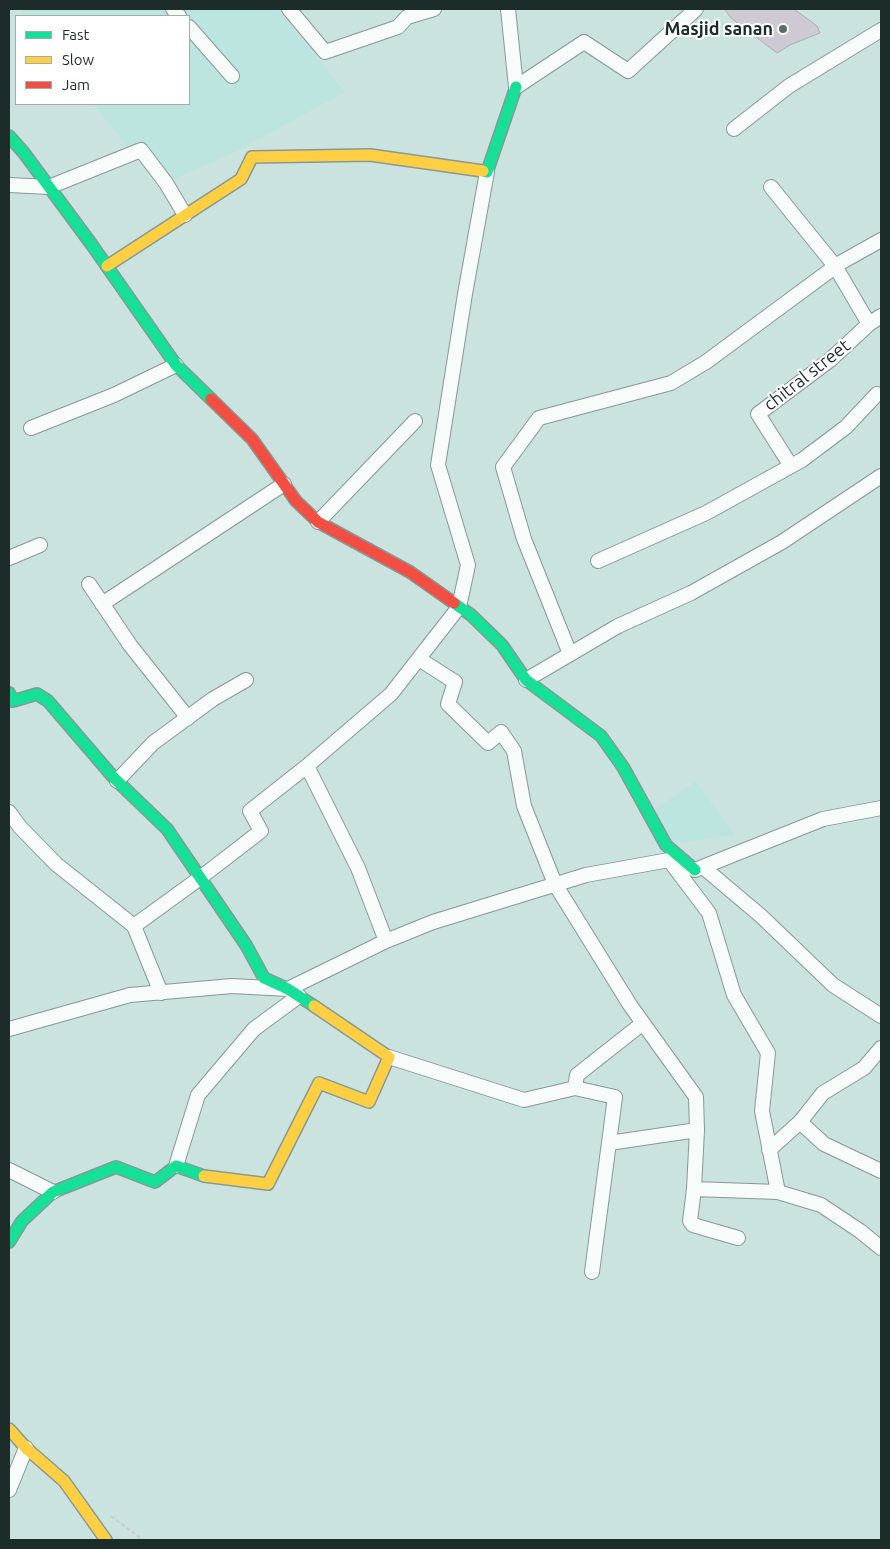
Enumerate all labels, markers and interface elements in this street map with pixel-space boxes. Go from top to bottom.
legend [15,15,190,105]
place label: Masjid sanan [665,18,773,40]
marker: Masjid sanan [777,23,789,35]
text: Fast [62,26,89,43]
text: Slow [62,51,94,68]
text: Jam [62,76,90,93]
street label: chitral street [760,335,854,415]

